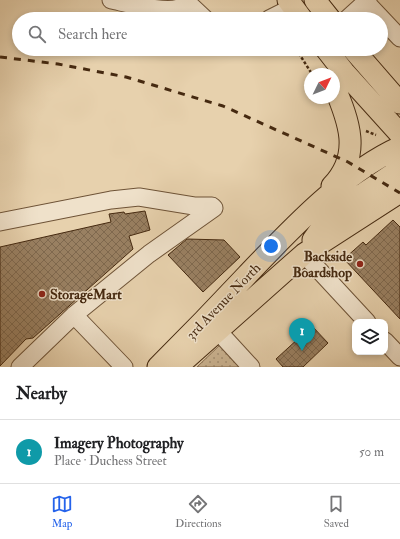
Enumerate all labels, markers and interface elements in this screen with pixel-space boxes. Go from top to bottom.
search box [12,12,388,56]
icon: search [26,23,48,45]
text: Search here [58,25,127,44]
north arrow [304,68,340,104]
your location [261,236,281,256]
place label: Backside Boardshop [292,248,352,282]
street label: 3rd Avenue North [183,259,265,343]
marker: Backside Boardshop [355,259,365,269]
place label: StorageMart [50,286,122,304]
marker: StorageMart [37,289,47,299]
pin: 1 [289,318,315,351]
map controls [352,319,388,355]
button: layers [352,319,388,355]
text: Nearby [16,383,67,404]
text: Imagery Photography [54,434,184,453]
text: 1 [27,444,31,460]
text: 50 m [359,444,384,460]
text: Place · Duchess Street [54,453,167,469]
tab: Map [51,493,73,530]
tab: Directions [175,493,222,530]
tab: Saved [324,493,349,530]

